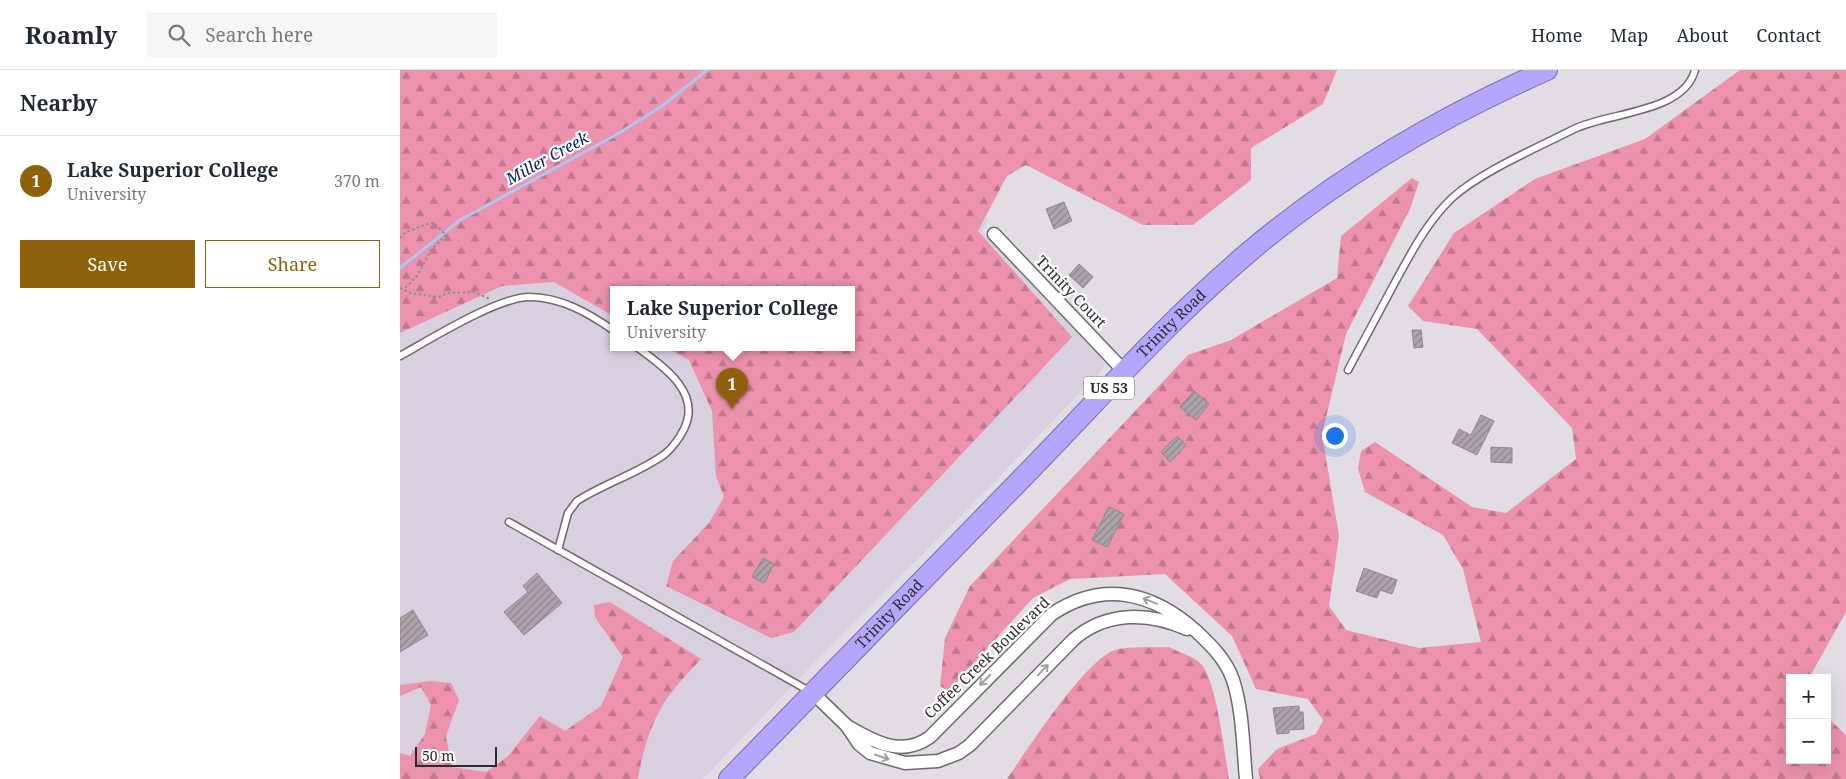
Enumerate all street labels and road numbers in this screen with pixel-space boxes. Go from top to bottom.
street label: Trinity Court [1032,251,1111,332]
street label: Trinity Road [1132,284,1210,362]
road number: US 53 [1084,376,1134,400]
street label: Trinity Road [850,574,927,653]
street label: Coffee Creek Boulevard [919,592,1054,723]

